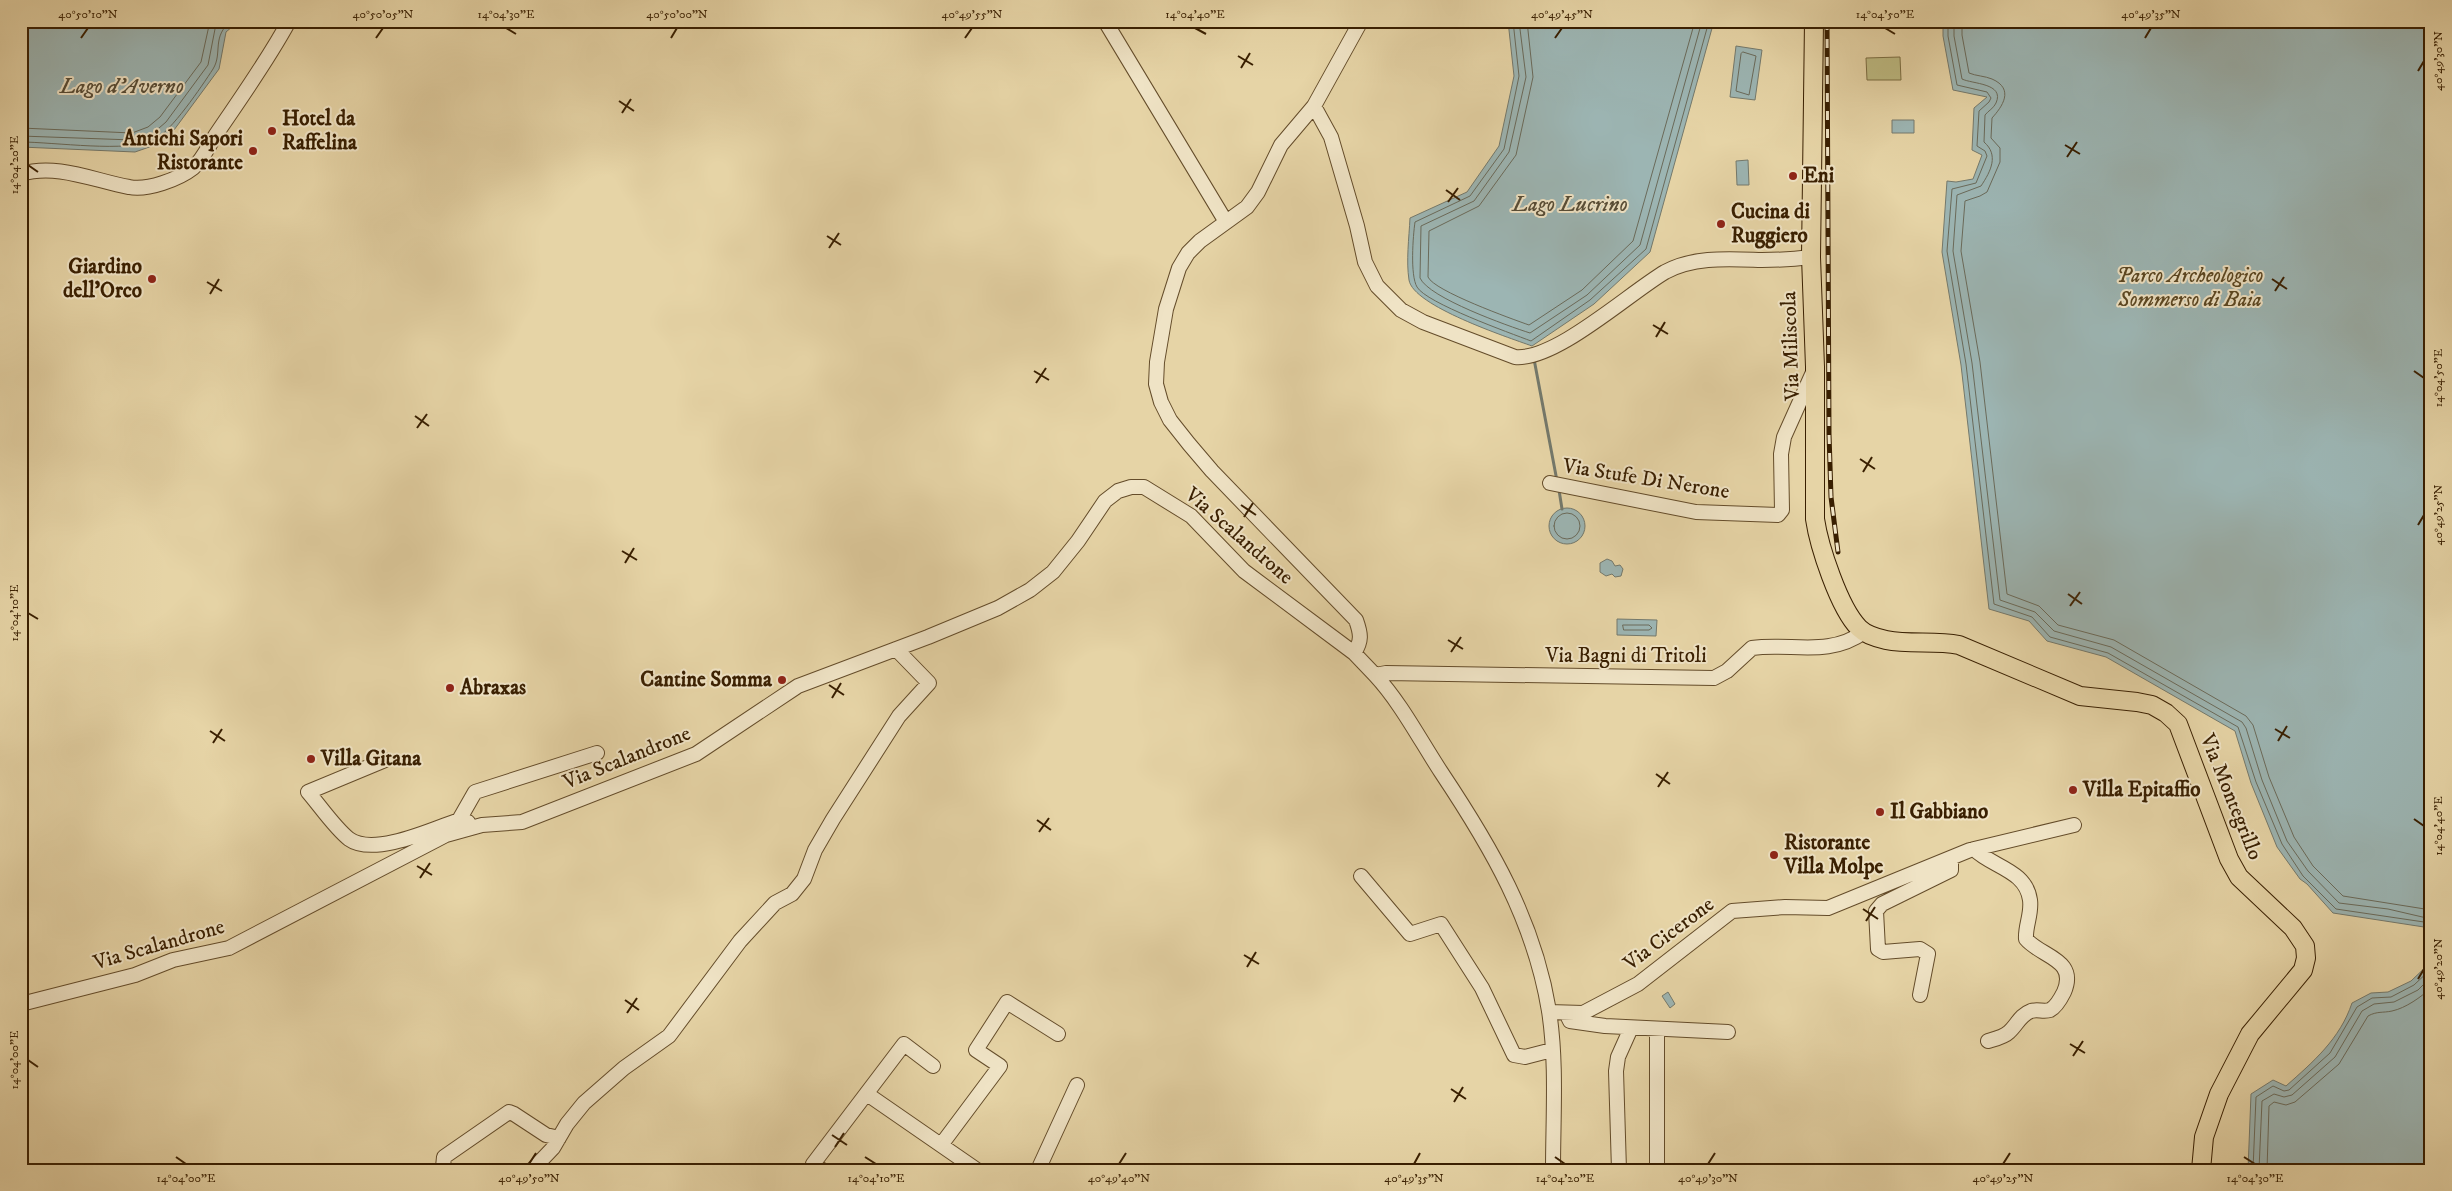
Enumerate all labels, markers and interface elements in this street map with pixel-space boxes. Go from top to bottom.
text: 40°50'10"N [58,7,118,22]
text: 40°50'05"N [353,7,414,22]
text: 14°04'30"E [478,7,535,22]
text: 40°50'00"N [646,7,708,22]
text: 40°49'55"N [942,7,1003,22]
text: 14°04'40"E [1165,7,1225,22]
text: 40°49'45"N [1531,7,1593,22]
text: 14°04'50"E [1856,7,1915,22]
text: 40°49'35"N [2121,7,2181,22]
text: 40°49'30"N [2431,31,2446,91]
water label: Lago d'Averno [58,73,184,100]
place label: Hotel da Raffelina [282,106,358,156]
marker: Hotel da Raffelina [266,125,278,137]
place label: Antichi Sapori Ristorante [122,126,244,176]
text: 14°04'20"E [7,135,22,194]
marker: Antichi Sapori Ristorante [247,145,259,157]
place label: Eni [1803,163,1835,189]
marker: Eni [1787,170,1799,182]
water label: Lago Lucrino [1510,191,1628,218]
place label: Cucina di Ruggiero [1731,199,1810,249]
marker: Cucina di Ruggiero [1715,218,1727,230]
place label: Giardino dell'Orco [63,254,142,304]
park label: Parco Archeologico Sommerso di Baia [2117,263,2264,313]
marker: Giardino dell'Orco [146,273,158,285]
street label: Via Miliscola [1776,291,1806,402]
text: 14°04'50"E [2431,348,2446,407]
street label: Via Stufe Di Nerone [1560,453,1731,505]
street label: Via Scalandrone [1179,481,1299,590]
text: 40°49'25"N [2431,484,2446,545]
text: 14°04'10"E [7,584,22,641]
street label: Via Bagni di Tritoli [1544,643,1707,669]
place label: Cantine Somma [640,667,773,693]
marker: Cantine Somma [776,674,788,686]
place label: Abraxas [459,675,526,701]
marker: Abraxas [444,682,456,694]
street label: Via Scalandrone [559,721,695,796]
street label: Via Montegrillo [2194,729,2268,864]
place label: Villa Gitana [320,746,422,772]
marker: Villa Gitana [305,753,317,765]
place label: Villa Epitaffio [2082,777,2201,803]
marker: Villa Epitaffio [2067,784,2079,796]
text: 14°04'40"E [2431,796,2446,856]
place label: Il Gabbiano [1890,799,1988,825]
marker: Il Gabbiano [1874,806,1886,818]
place label: Ristorante Villa Molpe [1783,830,1883,880]
marker: Ristorante Villa Molpe [1768,849,1780,861]
street label: Via Cicerone [1618,891,1720,977]
street label: Via Scalandrone [89,914,228,976]
text: 40°49'20"N [2431,938,2446,1000]
text: 14°04'00"E [7,1030,22,1089]
text: 14°04'00"E [157,1171,216,1186]
text: 40°49'50"N [498,1171,560,1186]
text: 14°04'10"E [848,1171,905,1186]
text: 40°49'40"N [1088,1171,1150,1186]
text: 40°49'35"N [1384,1171,1444,1186]
text: 14°04'20"E [1536,1171,1595,1186]
text: 40°49'30"N [1678,1171,1738,1186]
text: 40°49'25"N [1973,1171,2034,1186]
text: 14°04'30"E [2227,1171,2284,1186]

